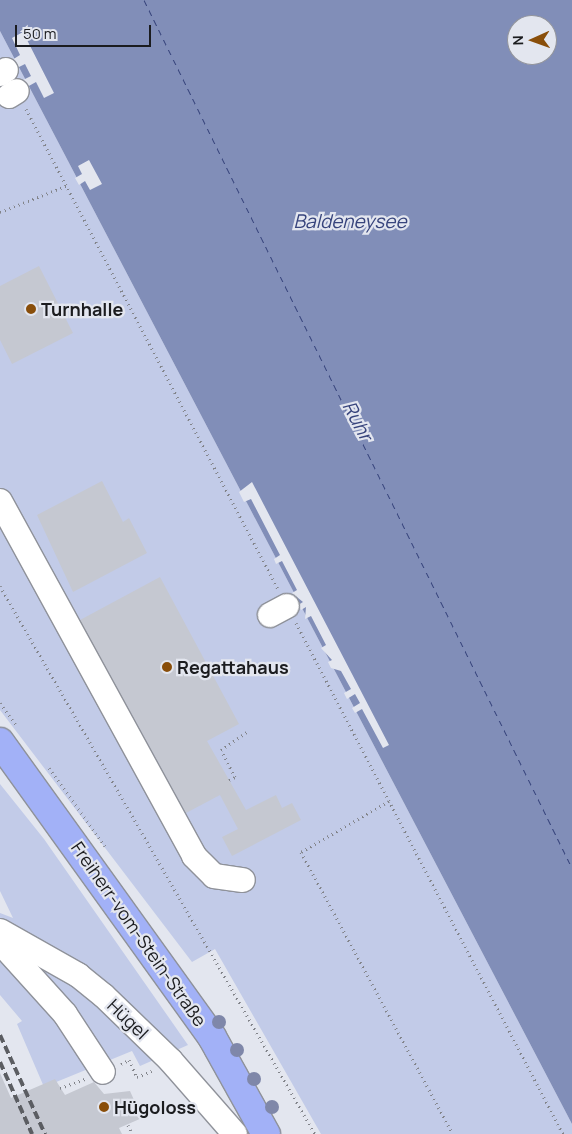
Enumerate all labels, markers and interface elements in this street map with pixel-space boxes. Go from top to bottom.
scale bar [18,15,154,47]
north arrow [507,15,557,65]
text: 50 m [23,23,57,44]
text: N [508,35,527,46]
water label: Baldeneysee [293,211,407,233]
place label: Turnhalle [41,298,123,320]
marker: Turnhalle [25,303,37,315]
water label: Ruhr [337,397,377,445]
place label: Regattahaus [177,656,289,678]
marker: Regattahaus [161,661,173,673]
street label: Freiherr-vom-Stein-Straße [67,837,211,1031]
street label: Hügel [103,994,153,1044]
place label: Hügoloss [114,1096,196,1118]
marker: Hügoloss [98,1101,110,1113]

